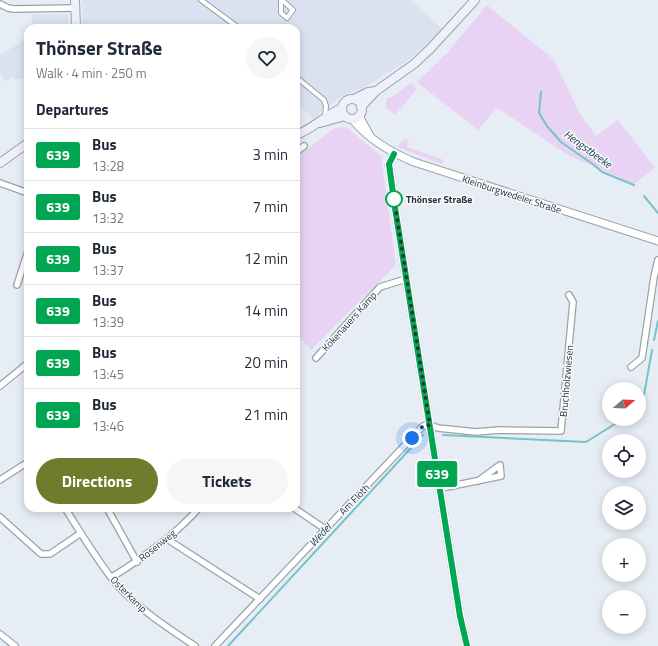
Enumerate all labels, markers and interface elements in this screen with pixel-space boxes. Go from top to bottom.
text: Thönser Straße [36,33,162,62]
button: heart [246,37,288,79]
text: Walk · 4 min · 250 m [36,63,147,83]
text: Departures [36,98,109,121]
water label: Hengstbeeke [561,126,616,173]
text: Bus [92,133,117,156]
text: 3 min [252,143,288,166]
text: 639 [46,144,70,165]
text: 13:28 [92,156,124,176]
street label: Kleinburgwedeler Straße [460,171,564,218]
text: Bus [92,185,117,208]
marker: Thönser Straße [385,190,403,208]
place label: Thönser Straße [406,192,472,207]
text: 7 min [252,195,288,218]
text: 639 [46,196,70,217]
text: 13:32 [92,208,124,228]
text: Bus [92,237,117,260]
text: 12 min [244,247,288,270]
text: 639 [46,248,70,269]
text: 13:37 [92,260,124,280]
street label: Kokenauers Kamp [318,288,380,355]
text: Bus [92,289,117,312]
text: 14 min [244,299,288,322]
text: 639 [46,300,70,321]
text: 13:39 [92,312,124,332]
text: Bus [92,341,117,364]
street label: Bruchholzwiesen [556,344,577,418]
text: 20 min [244,351,288,374]
text: 639 [46,352,70,373]
text: 13:45 [92,364,124,384]
north arrow [602,382,646,426]
map controls [602,382,646,634]
text: Bus [92,393,117,416]
text: 21 min [244,403,288,426]
text: 639 [46,404,70,425]
text: 13:46 [92,416,124,436]
your location [402,428,422,448]
button: locate [602,434,646,478]
button: Directions [36,458,158,504]
button: Tickets [166,458,288,504]
line badge: 639 [414,461,460,487]
text: 639 [425,463,449,484]
street label: Am Flöth [336,480,373,518]
button: layers [602,486,646,530]
water label: Wedel [305,519,336,550]
street label: Rosenweg [135,526,179,565]
button: + [602,538,646,582]
street label: Osterkamp [107,573,150,616]
button: − [602,590,646,634]

